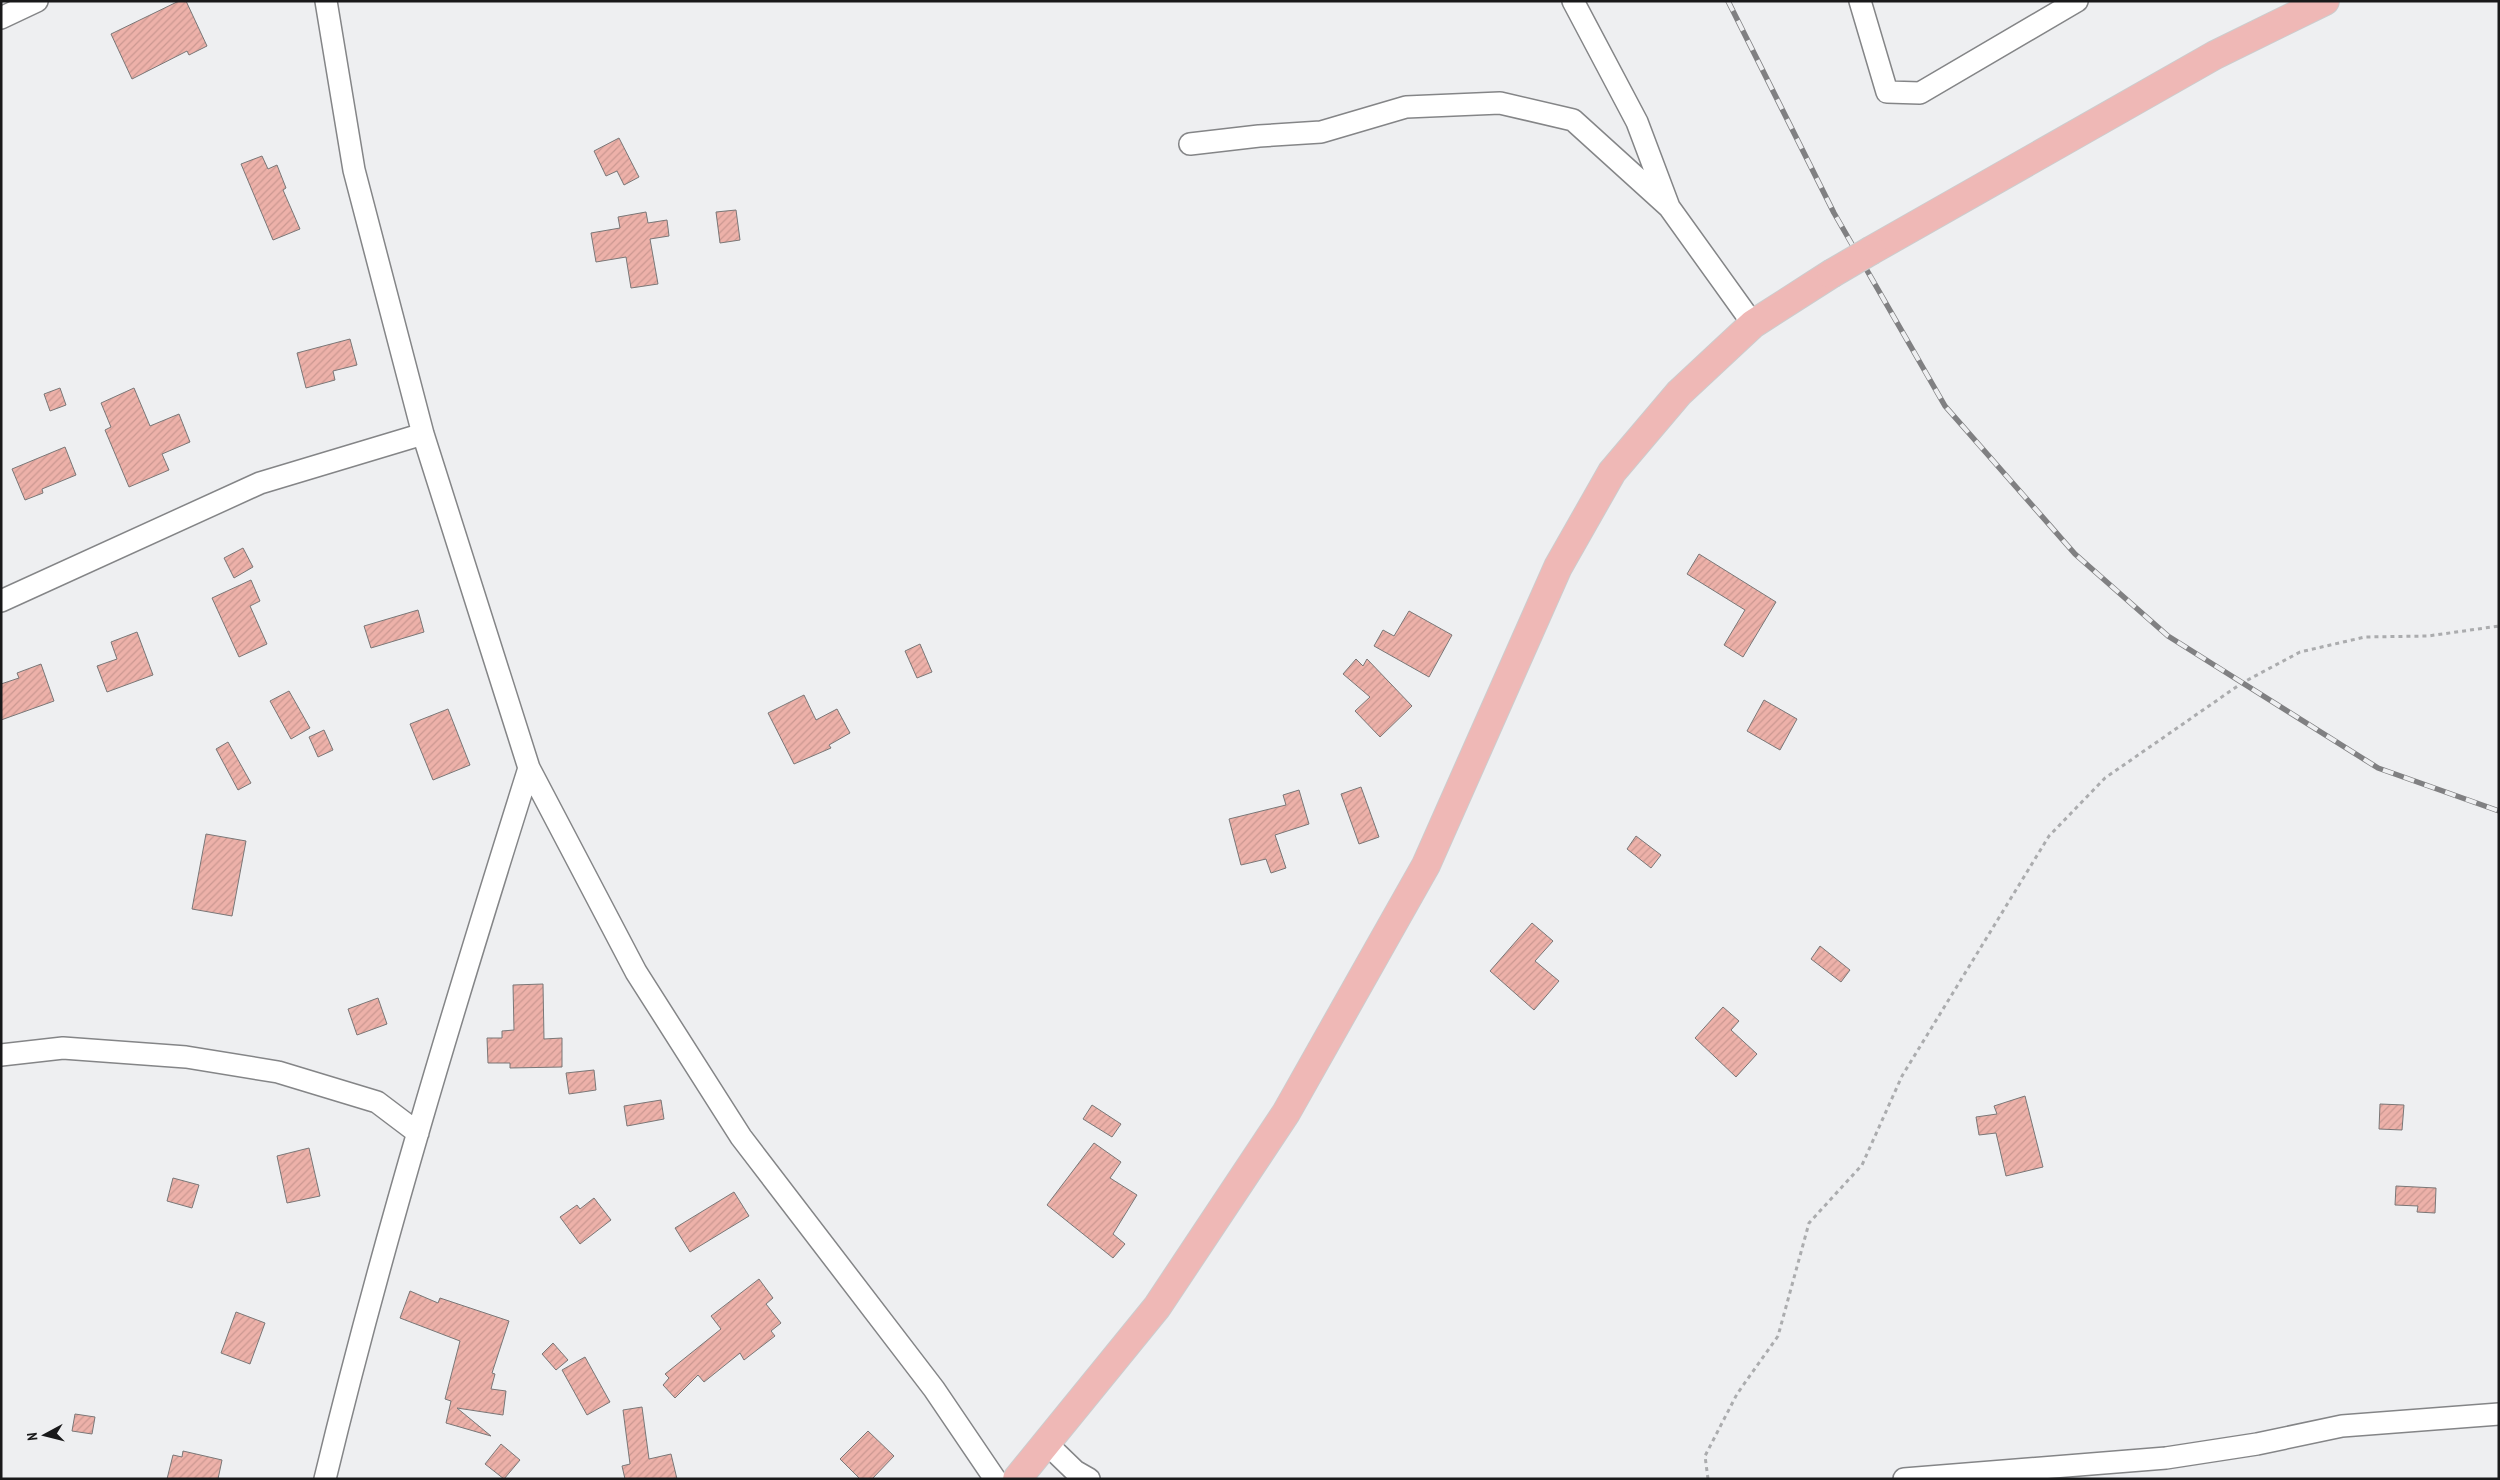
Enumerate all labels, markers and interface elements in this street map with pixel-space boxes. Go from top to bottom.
north arrow [20,1410,70,1460]
text: N [23,1432,41,1441]

